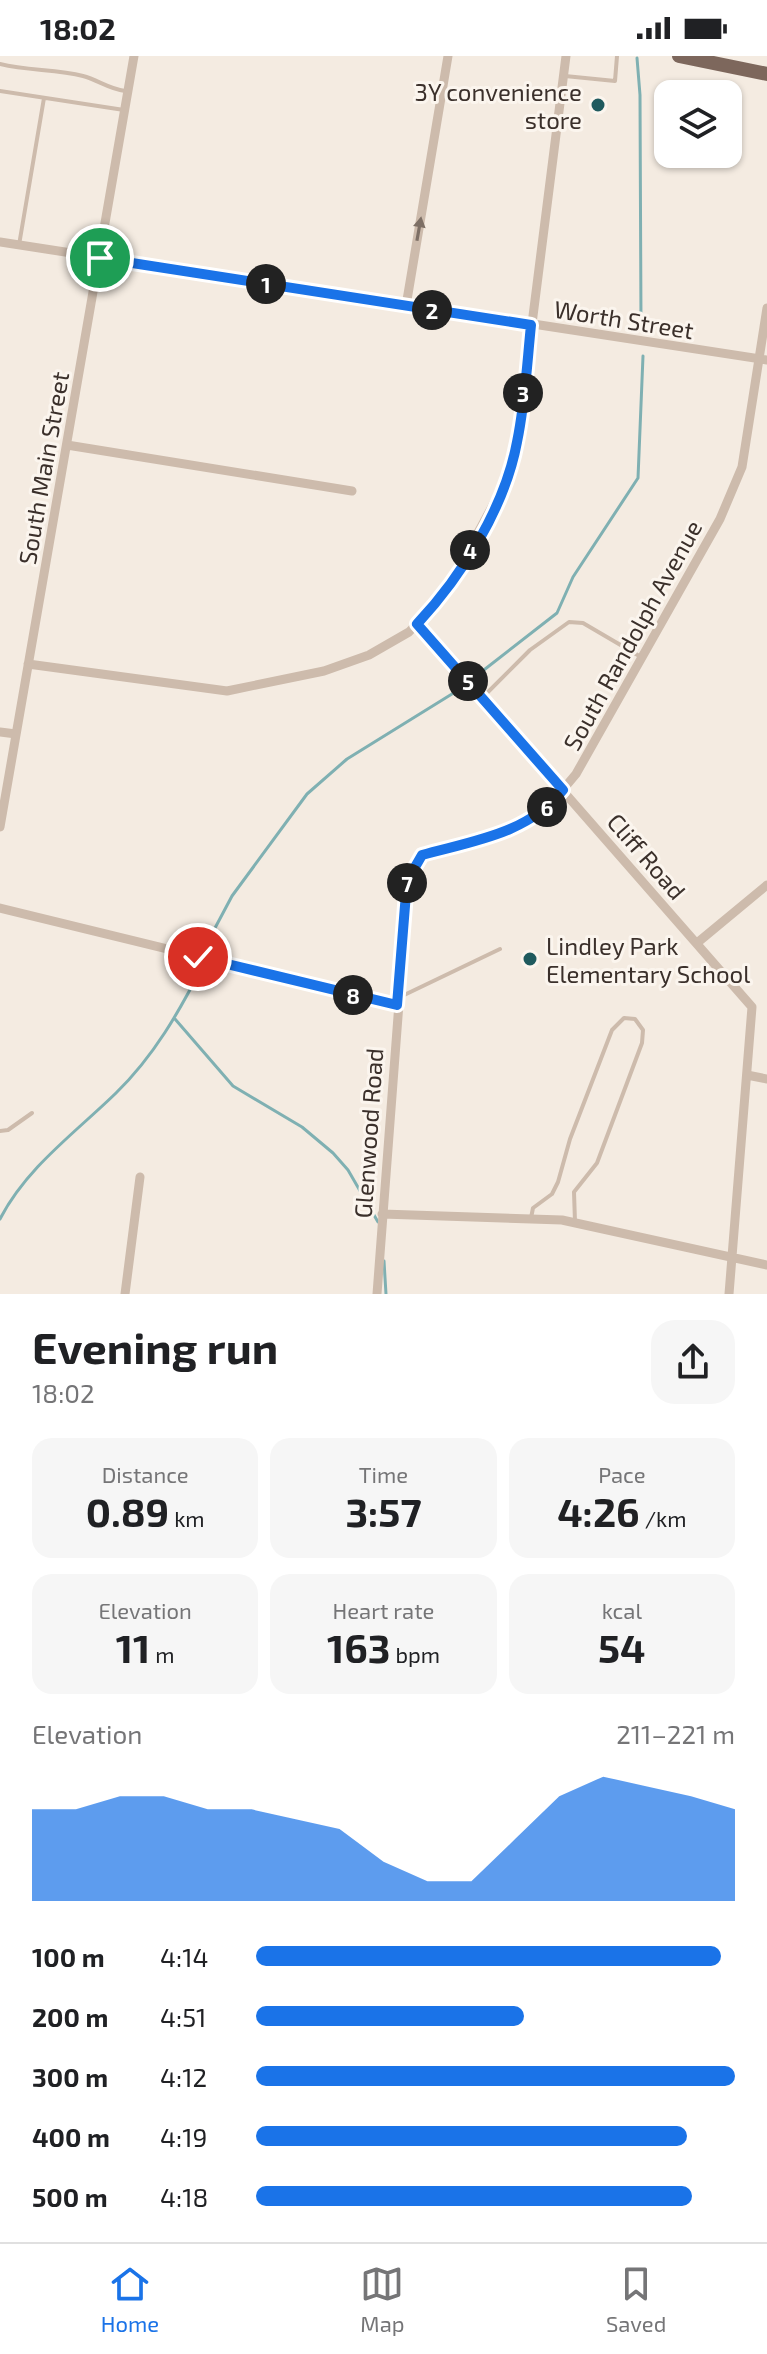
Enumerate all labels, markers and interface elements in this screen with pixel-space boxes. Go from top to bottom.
text: 18:02 [40,10,116,46]
place label: 3Y convenience store [415,77,582,134]
map controls [654,80,742,168]
button: layers [654,80,742,168]
marker: 3Y convenience store [589,96,607,114]
one-way arrow [413,217,426,242]
pin [66,224,134,292]
icon: arrive [78,236,122,280]
pin: 1 [246,264,286,304]
text: 1 [261,271,271,297]
pin: 2 [412,290,452,330]
street label: Worth Street [552,294,696,344]
text: 2 [426,297,438,323]
street label: South Main Street [12,369,74,567]
pin: 3 [503,373,543,413]
text: 3 [517,380,529,406]
street label: South Randolph Avenue [557,515,707,755]
pin: 4 [450,530,490,570]
text: 4 [463,537,477,563]
pin: 5 [448,661,488,701]
text: 5 [462,668,474,694]
pin: 6 [527,787,567,827]
text: 6 [541,794,553,820]
street label: Cliff Road [602,807,692,905]
pin: 7 [387,863,427,903]
text: 7 [401,870,413,896]
pin [164,923,232,991]
place label: Lindley Park Elementary School [546,931,750,988]
icon: check [176,935,220,979]
marker: Lindley Park Elementary School [521,950,539,968]
pin: 8 [333,975,373,1015]
text: 8 [346,982,360,1008]
street label: Glenwood Road [348,1047,388,1219]
text: Evening run [32,1320,278,1373]
button: share [651,1320,735,1404]
text: 18:02 [32,1377,95,1408]
text: Distance [102,1461,189,1487]
text: Time [359,1461,408,1487]
text: Pace [598,1461,646,1487]
text: 0.89 [86,1487,169,1535]
text: 3:57 [345,1487,422,1535]
text: 4:26 [557,1487,640,1535]
text: km [169,1505,205,1531]
text: /km [640,1505,687,1531]
text: Elevation [98,1597,192,1623]
text: Heart rate [333,1597,434,1623]
text: kcal [602,1597,642,1623]
text: 11 [116,1623,150,1671]
text: 163 [327,1623,391,1671]
text: 54 [598,1623,646,1671]
text: m [150,1641,175,1667]
text: bpm [391,1641,440,1667]
text: Elevation [32,1718,142,1749]
text: 211–221 m [616,1718,735,1749]
text: 100 m [32,1941,105,1972]
text: 4:14 [160,1941,208,1972]
text: 200 m [32,2001,108,2032]
text: 4:51 [160,2001,206,2032]
text: 300 m [32,2061,108,2092]
text: 4:12 [160,2061,207,2092]
text: 400 m [32,2121,110,2152]
text: 4:19 [160,2121,207,2152]
text: 500 m [32,2181,108,2212]
text: 4:18 [160,2181,208,2212]
tab: Home [101,2262,159,2336]
tab: Map [360,2262,405,2336]
tab: Saved [606,2262,666,2336]

